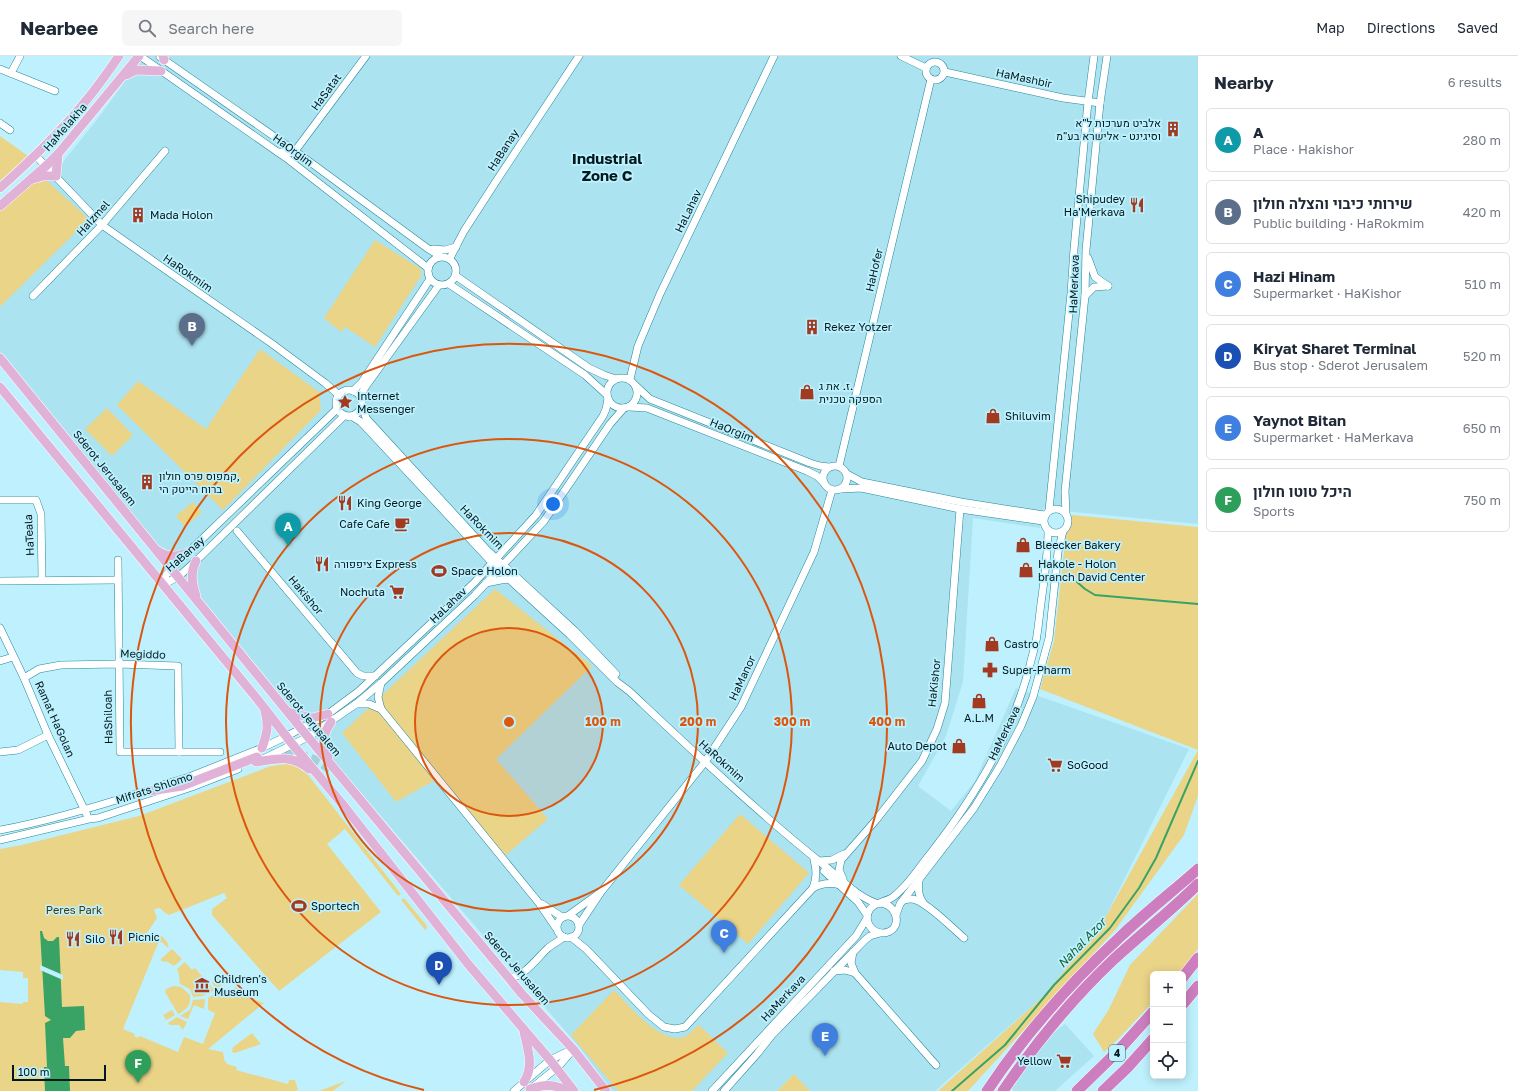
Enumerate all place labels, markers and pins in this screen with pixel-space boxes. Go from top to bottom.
place label: אלביט מערכות ל"א וסיגינט - אלישרא בע"מ [1056,116,1161,142]
building icon: אלביט מערכות ל"א וסיגינט - אלישרא בע"מ [1164,120,1182,138]
place label: Shipudey Ha'Merkava [1064,192,1125,218]
restaurant icon: Shipudey Ha'Merkava [1128,196,1146,214]
building icon: Mada Holon [129,206,147,224]
place label: Mada Holon [150,208,213,221]
pin: B [179,313,205,346]
building icon: Rekez Yotzer [803,318,821,336]
place label: Rekez Yotzer [824,320,893,333]
place label: ז. את ג. הספקה טכנית [819,379,882,405]
shop icon: ז. את ג. הספקה טכנית [798,383,816,401]
place label: Internet Messenger [357,389,416,415]
place icon: Internet Messenger [336,393,354,411]
shop icon: Shiluvim [984,407,1002,425]
place label: Shiluvim [1005,409,1051,422]
place label: קמפוס פרס חולון, ברוח הייטק הי [159,469,240,495]
building icon: קמפוס פרס חולון, ברוח הייטק הי [138,473,156,491]
restaurant icon: King George [336,494,354,512]
place label: King George [357,496,422,509]
pin: A [275,513,301,546]
cafe icon: Cafe Cafe [393,515,411,533]
place label: Cafe Cafe [339,517,390,530]
shop icon: Bleecker Bakery [1014,536,1032,554]
place label: Bleecker Bakery [1035,538,1121,551]
restaurant icon: ציפפורה Express [313,555,331,573]
place label: ציפפורה Express [334,557,417,570]
place label: Hakole - Holon branch David Center [1038,557,1146,583]
shop icon: Hakole - Holon branch David Center [1017,561,1035,579]
sports icon: Space Holon [430,562,448,580]
place label: Space Holon [451,564,518,577]
supermarket icon: Nochuta [388,583,406,601]
place label: Nochuta [340,585,385,598]
shop icon: Castro [983,635,1001,653]
place label: Castro [1004,637,1039,650]
pharmacy icon: Super-Pharm [981,661,999,679]
place label: Super-Pharm [1002,663,1071,676]
shop icon: A.L.M [970,692,988,710]
place label: A.L.M [964,711,994,724]
centre of rings [502,715,516,729]
shop icon: Auto Depot [950,737,968,755]
place label: Auto Depot [888,739,947,752]
supermarket icon: SoGood [1046,756,1064,774]
place label: SoGood [1067,758,1108,771]
sports icon: Sportech [290,897,308,915]
place label: Sportech [311,899,359,912]
pin: C [711,920,737,953]
restaurant icon: Picnic [107,928,125,946]
restaurant icon: Silo [64,930,82,948]
place label: Picnic [128,930,160,943]
place label: Silo [85,932,105,945]
pin: D [426,952,452,985]
place label: Children's Museum [214,972,267,998]
museum icon: Children's Museum [193,976,211,994]
pin: E [812,1023,838,1056]
pin: F [125,1050,151,1083]
supermarket icon: Yellow [1055,1052,1073,1070]
place label: Yellow [1017,1054,1052,1067]

